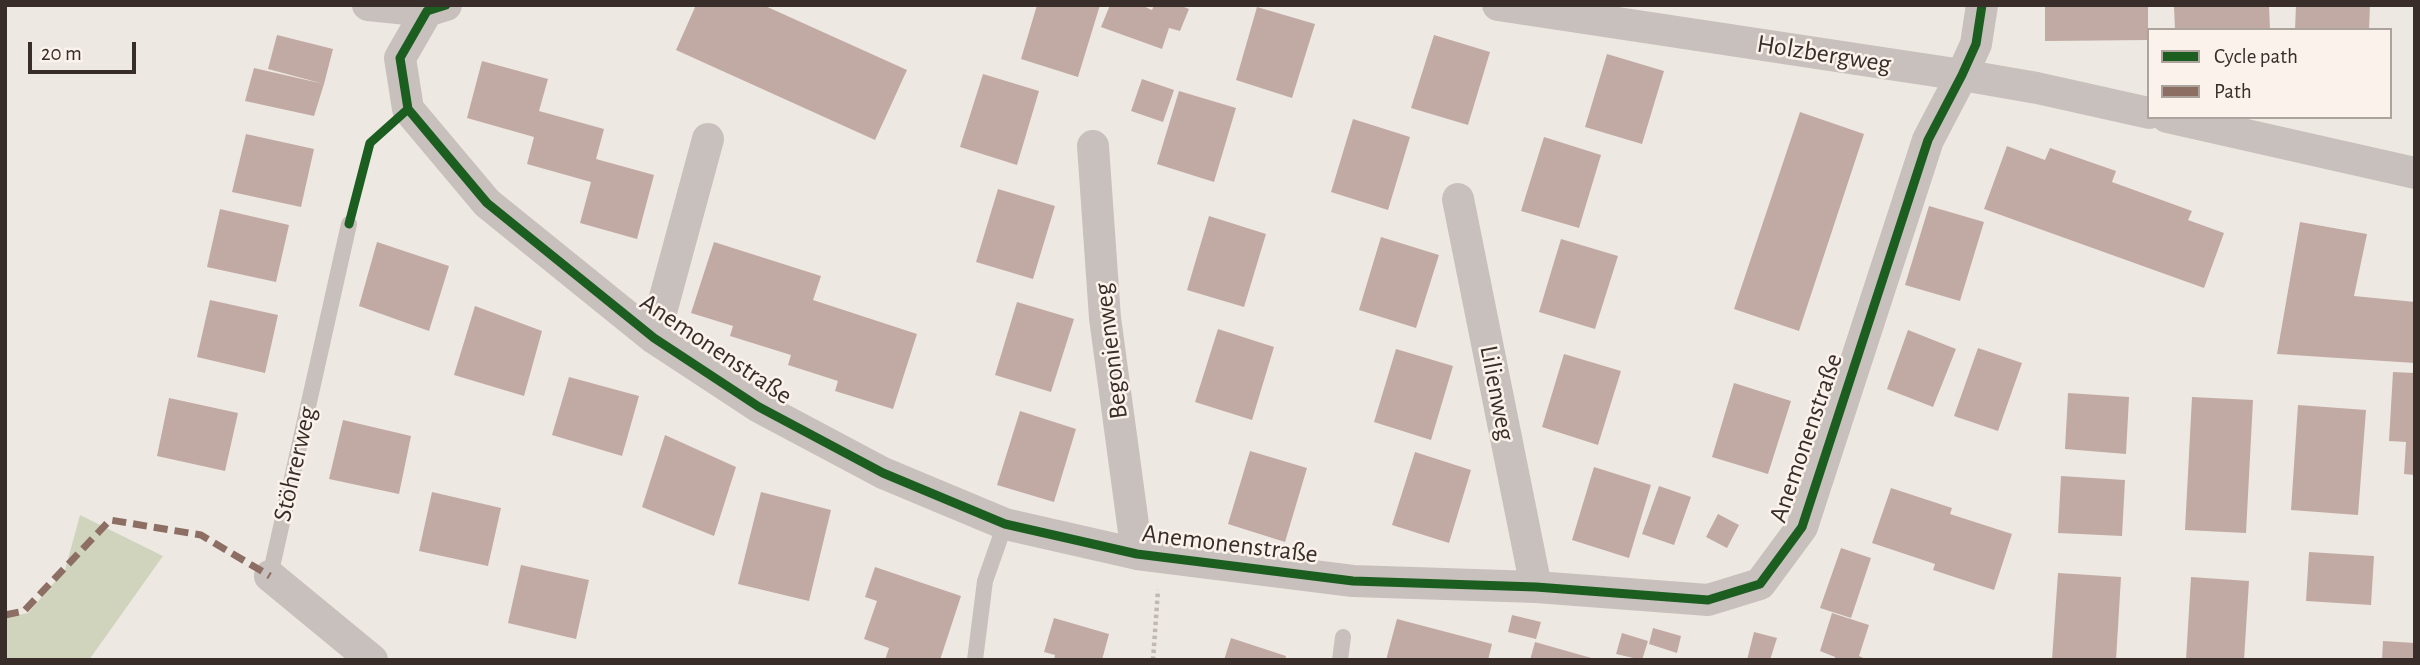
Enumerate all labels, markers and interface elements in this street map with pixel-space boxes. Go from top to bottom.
scale bar [32,28,140,72]
street label: Holzbergweg [1755,28,1893,80]
legend [2147,28,2392,119]
text: 20 m [41,43,82,64]
text: Cycle path [2214,46,2298,67]
text: Path [2214,81,2252,102]
street label: Begonienweg [1087,281,1135,421]
street label: Anemonenstraße [634,287,798,411]
street label: Lilienweg [1473,343,1521,443]
street label: Anemonenstraße [1762,349,1850,527]
street label: Stöhrerweg [267,404,323,524]
street label: Anemonenstraße [1140,518,1320,570]

